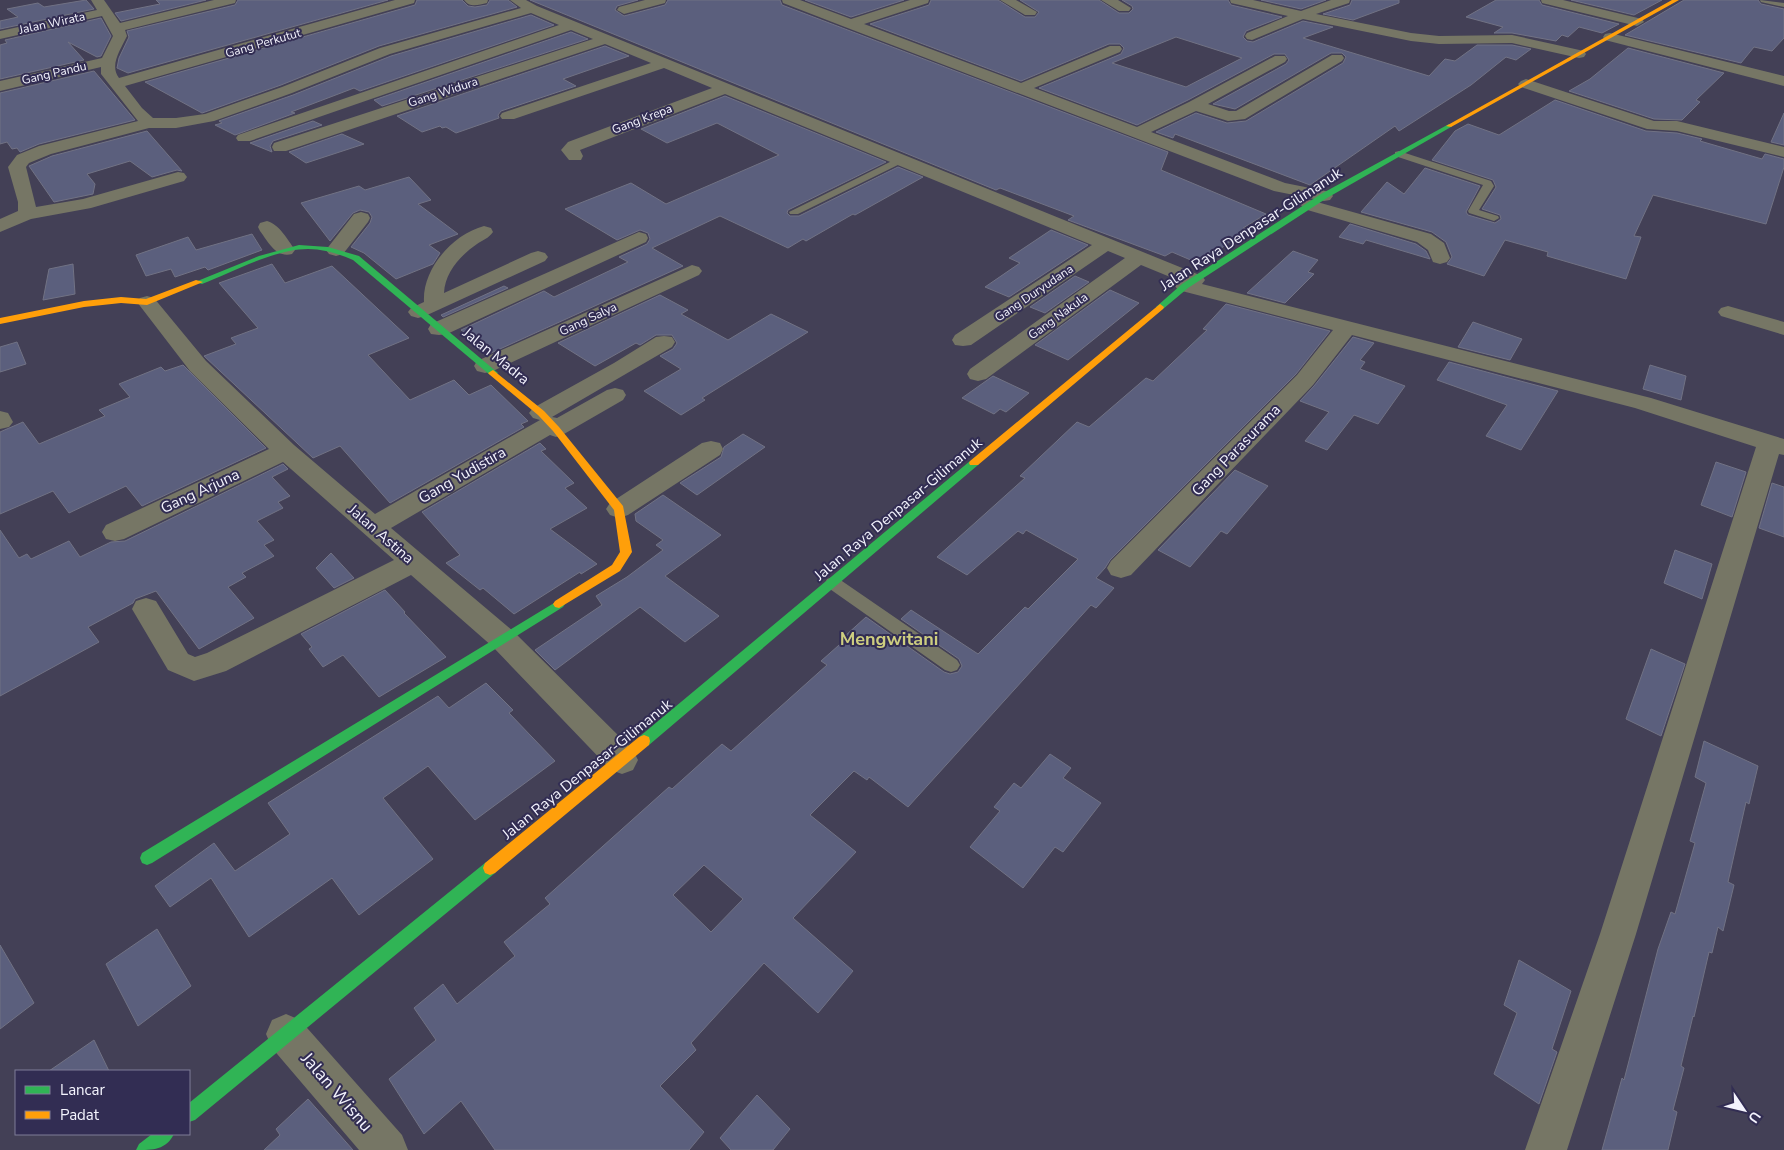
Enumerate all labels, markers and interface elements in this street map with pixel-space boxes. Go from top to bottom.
street label: Jalan Wirata [16,8,87,38]
street label: Gang Perkutut [223,24,303,61]
street label: Gang Pandu [20,58,88,88]
street label: Gang Widura [406,73,480,111]
street label: Gang Krepa [610,100,674,138]
street label: Jalan Raya Denpasar-Gilimanuk [1155,162,1346,296]
street label: Gang Duryudana [992,261,1076,325]
street label: Gang Nakula [1025,289,1091,343]
street label: Gang Salya [557,299,619,339]
street label: Jalan Madra [458,322,534,389]
street label: Gang Parasurama [1187,400,1285,500]
street label: Jalan Raya Denpasar-Gilimanuk [809,432,986,586]
street label: Gang Yudistira [415,442,509,508]
street label: Gang Arjuna [157,464,243,518]
street label: Jalan Astina [343,499,418,568]
district label: Mengwitani [840,627,938,651]
street label: Jalan Raya Denpasar-Gilimanuk [497,694,677,844]
street label: Jalan Wisnu [295,1046,378,1137]
legend [15,1070,190,1135]
text: Lancar [60,1080,105,1100]
north arrow [1719,1085,1769,1135]
text: Padat [60,1105,100,1125]
text: U [1743,1107,1765,1127]

